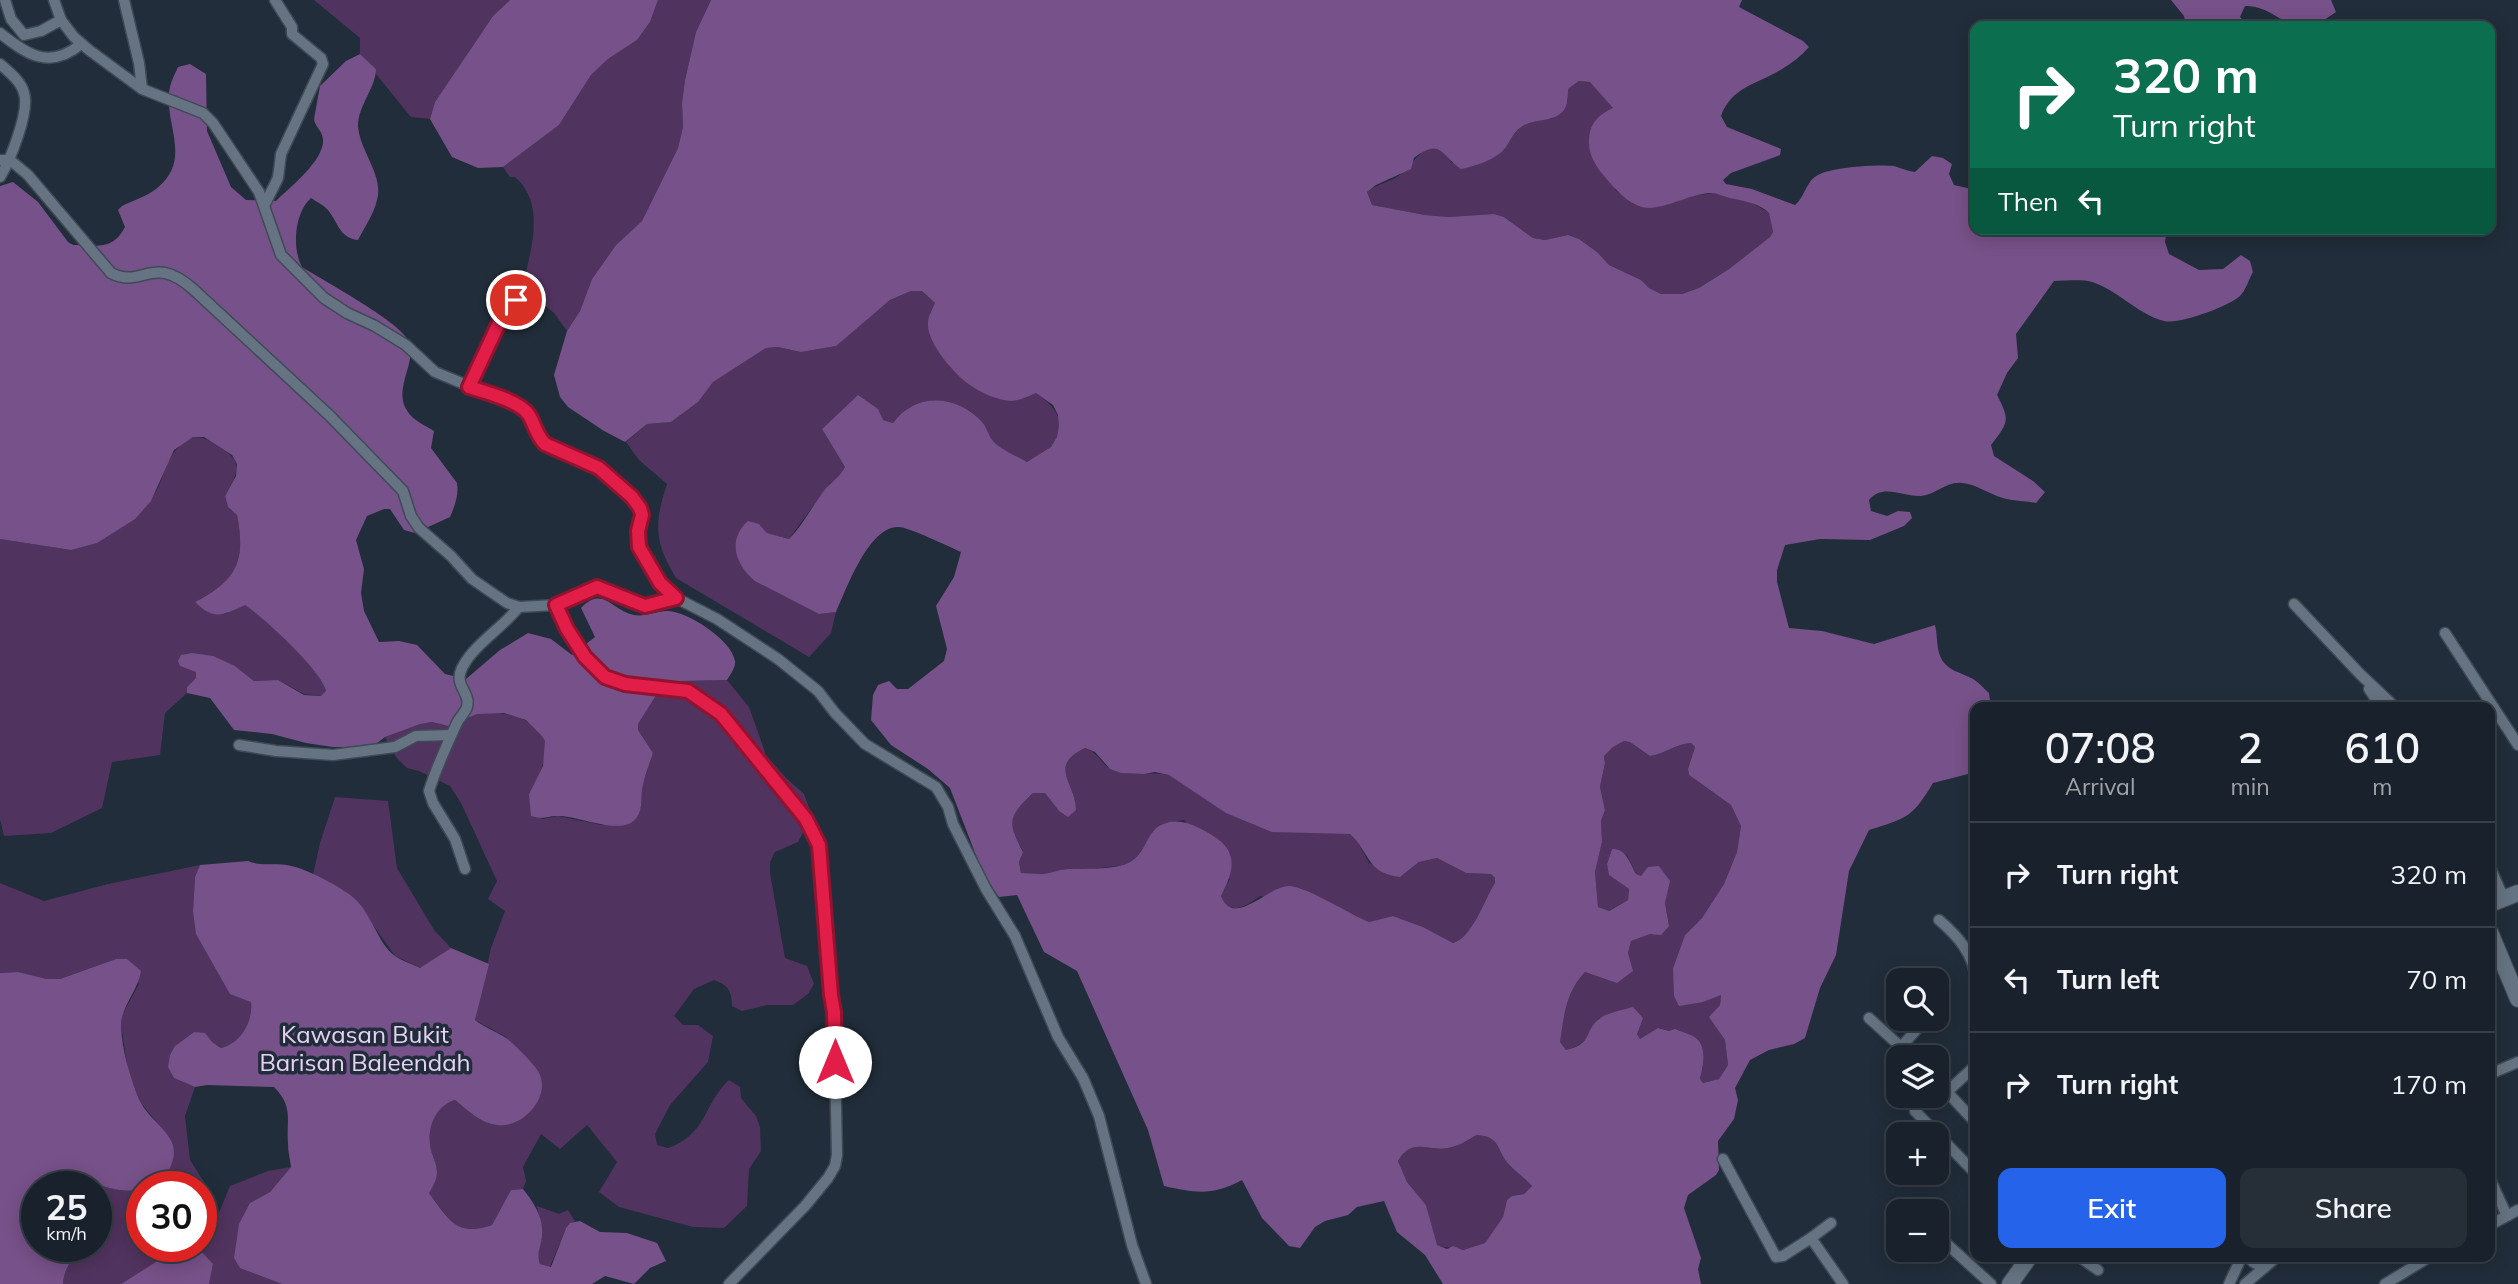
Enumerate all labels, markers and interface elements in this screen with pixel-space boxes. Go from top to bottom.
text: 320 m [2113,44,2259,105]
icon: right [1998,49,2089,140]
text: Turn right [2113,105,2256,145]
icon: left [2072,182,2110,220]
text: Then [1998,185,2058,218]
pin [486,270,546,330]
icon: arrive [497,281,535,319]
text: 07:08 [2045,721,2156,774]
text: 2 [2237,721,2263,774]
text: 610 [2345,721,2420,774]
text: Arrival [2065,772,2135,801]
text: min [2230,772,2270,801]
text: m [2372,772,2392,801]
icon: right [1998,856,2036,894]
text: Turn right [2057,858,2178,891]
text: 320 m [2391,858,2467,891]
icon: left [1998,961,2036,999]
text: Turn left [2057,963,2159,996]
text: 70 m [2406,963,2467,996]
map controls [1886,968,1949,1262]
button: search [1886,968,1949,1031]
park label: Kawasan Bukit Barisan Baleendah [259,1019,471,1077]
position arrow [798,1025,872,1099]
button: layers [1886,1045,1949,1108]
icon: right [1998,1066,2036,1104]
text: Turn right [2057,1068,2178,1101]
text: 170 m [2391,1068,2467,1101]
button: + [1886,1122,1949,1185]
button: Exit [1998,1168,2226,1248]
button: Share [2240,1168,2467,1248]
speed limit sign: 30 [126,1171,217,1262]
text: 25 [45,1185,88,1229]
button: − [1886,1199,1949,1262]
text: km/h [46,1222,87,1245]

